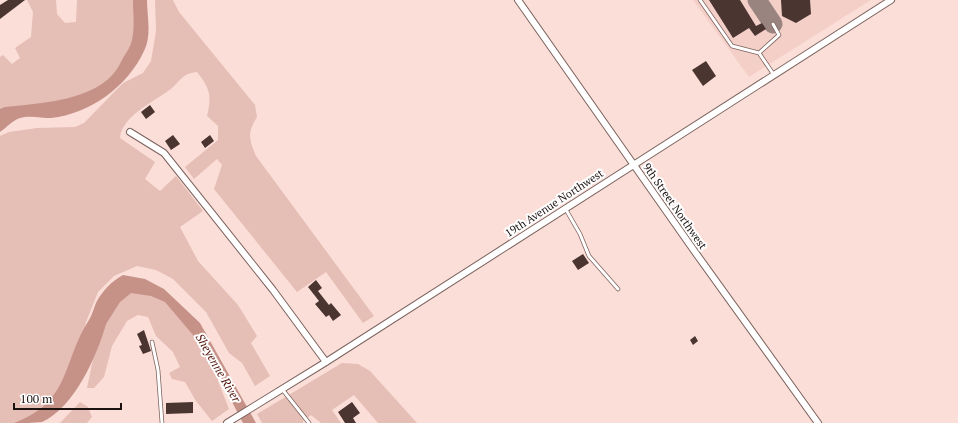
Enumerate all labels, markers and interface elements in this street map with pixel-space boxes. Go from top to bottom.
street label: 9th Street Northwest [640,160,710,252]
street label: 19th Avenue Northwest [502,166,606,240]
water label: Sheyenne River [193,331,245,406]
scale bar [14,385,121,411]
text: 100 m [20,391,53,406]

